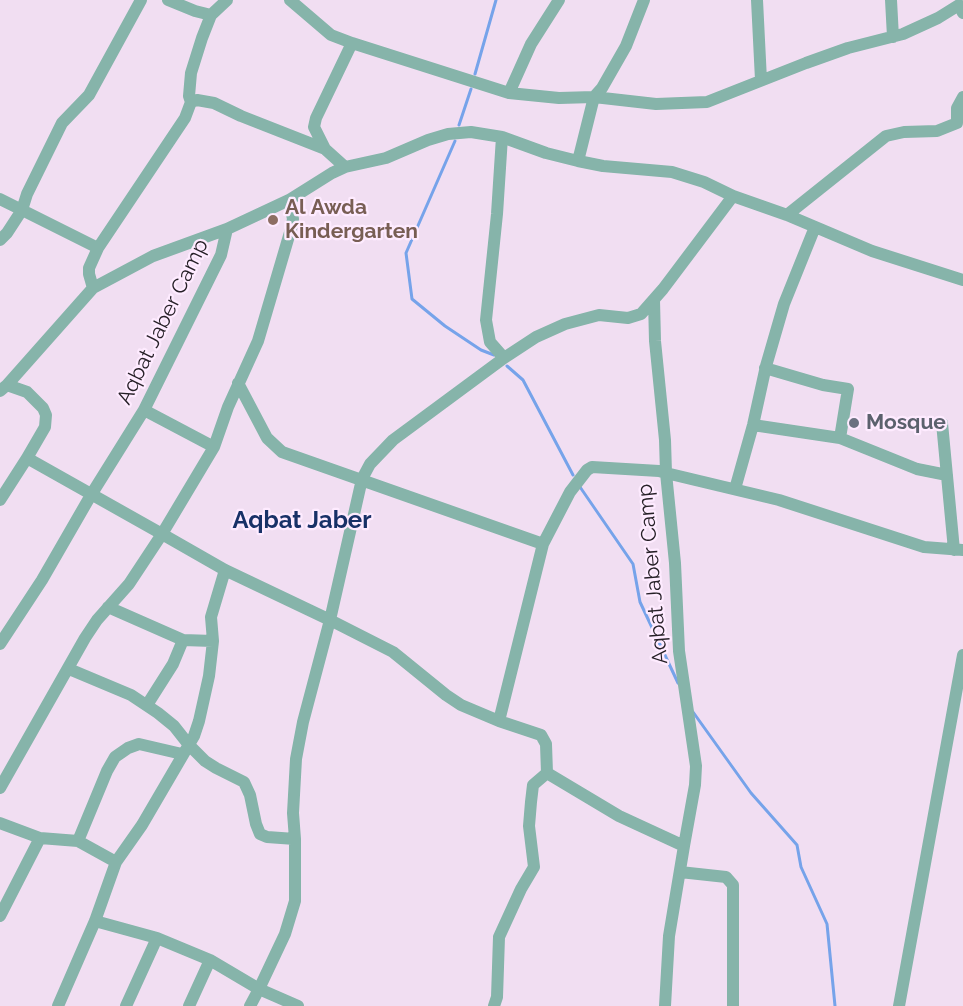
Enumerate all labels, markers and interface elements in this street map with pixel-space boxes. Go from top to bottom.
place label: Al Awda Kindergarten [285,195,418,245]
marker: Al Awda Kindergarten [266,213,280,227]
street label: Aqbat Jaber Camp [112,235,214,409]
place label: Mosque [866,410,946,436]
marker: Mosque [847,416,861,430]
street label: Aqbat Jaber Camp [633,483,673,665]
district label: Aqbat Jaber [232,507,372,535]

